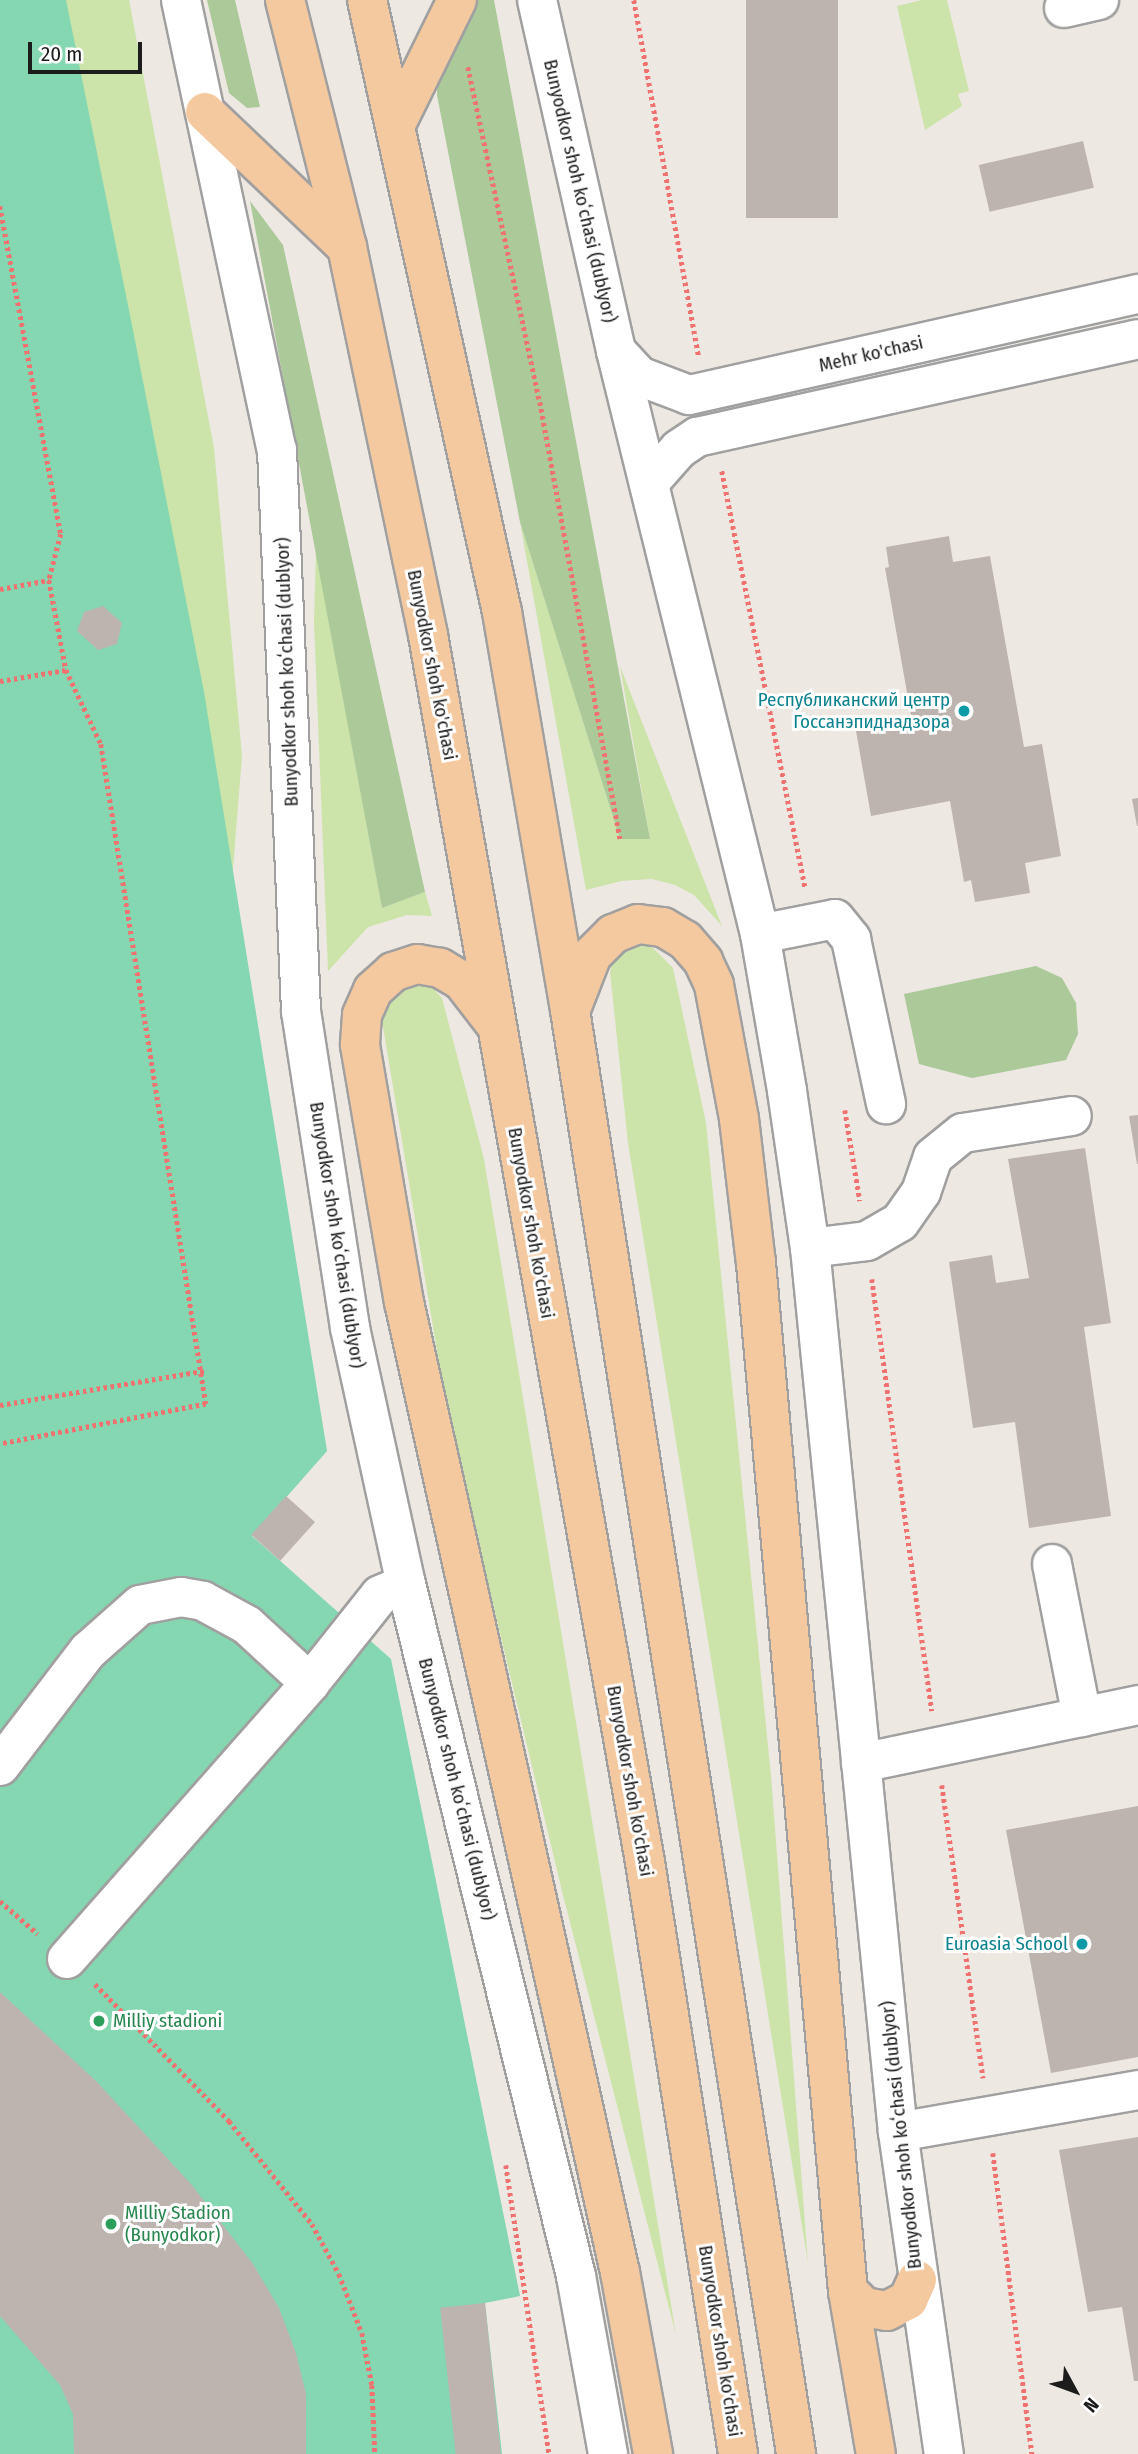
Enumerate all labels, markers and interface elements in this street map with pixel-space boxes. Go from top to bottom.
scale bar [32,28,145,72]
text: 20 m [41,41,82,67]
street label: Bunyodkor shoh koʻchasi (dublyor) [539,57,621,325]
street label: Mehr ko'chasi [817,331,925,377]
street label: Bunyodkor shoh koʻchasi (dublyor) [271,537,303,807]
street label: Bunyodkor shoh ko'chasi [402,568,462,762]
place label: Республиканский центр Госсанэпиднадзора [758,689,950,733]
marker: Республиканский центр Госсанэпиднадзора [956,703,972,719]
street label: Bunyodkor shoh koʻchasi (dublyor) [305,1100,369,1370]
street label: Bunyodkor shoh ko'chasi [503,1126,559,1320]
street label: Bunyodkor shoh koʻchasi (dublyor) [413,1656,501,1922]
street label: Bunyodkor shoh ko'chasi [602,1684,658,1878]
place label: Euroasia School [945,1933,1068,1955]
marker: Euroasia School [1074,1936,1090,1952]
street label: Bunyodkor shoh koʻchasi (dublyor) [876,2000,926,2270]
place label: Milliy stadioni [113,2010,222,2032]
marker: Milliy stadioni [91,2013,107,2029]
place label: Milliy Stadion (Bunyodkor) [125,2202,231,2246]
marker: Milliy Stadion (Bunyodkor) [103,2216,119,2232]
street label: Bunyodkor shoh ko'chasi [694,2244,746,2438]
north arrow [1040,2356,1110,2426]
text: N [1079,2393,1104,2417]

